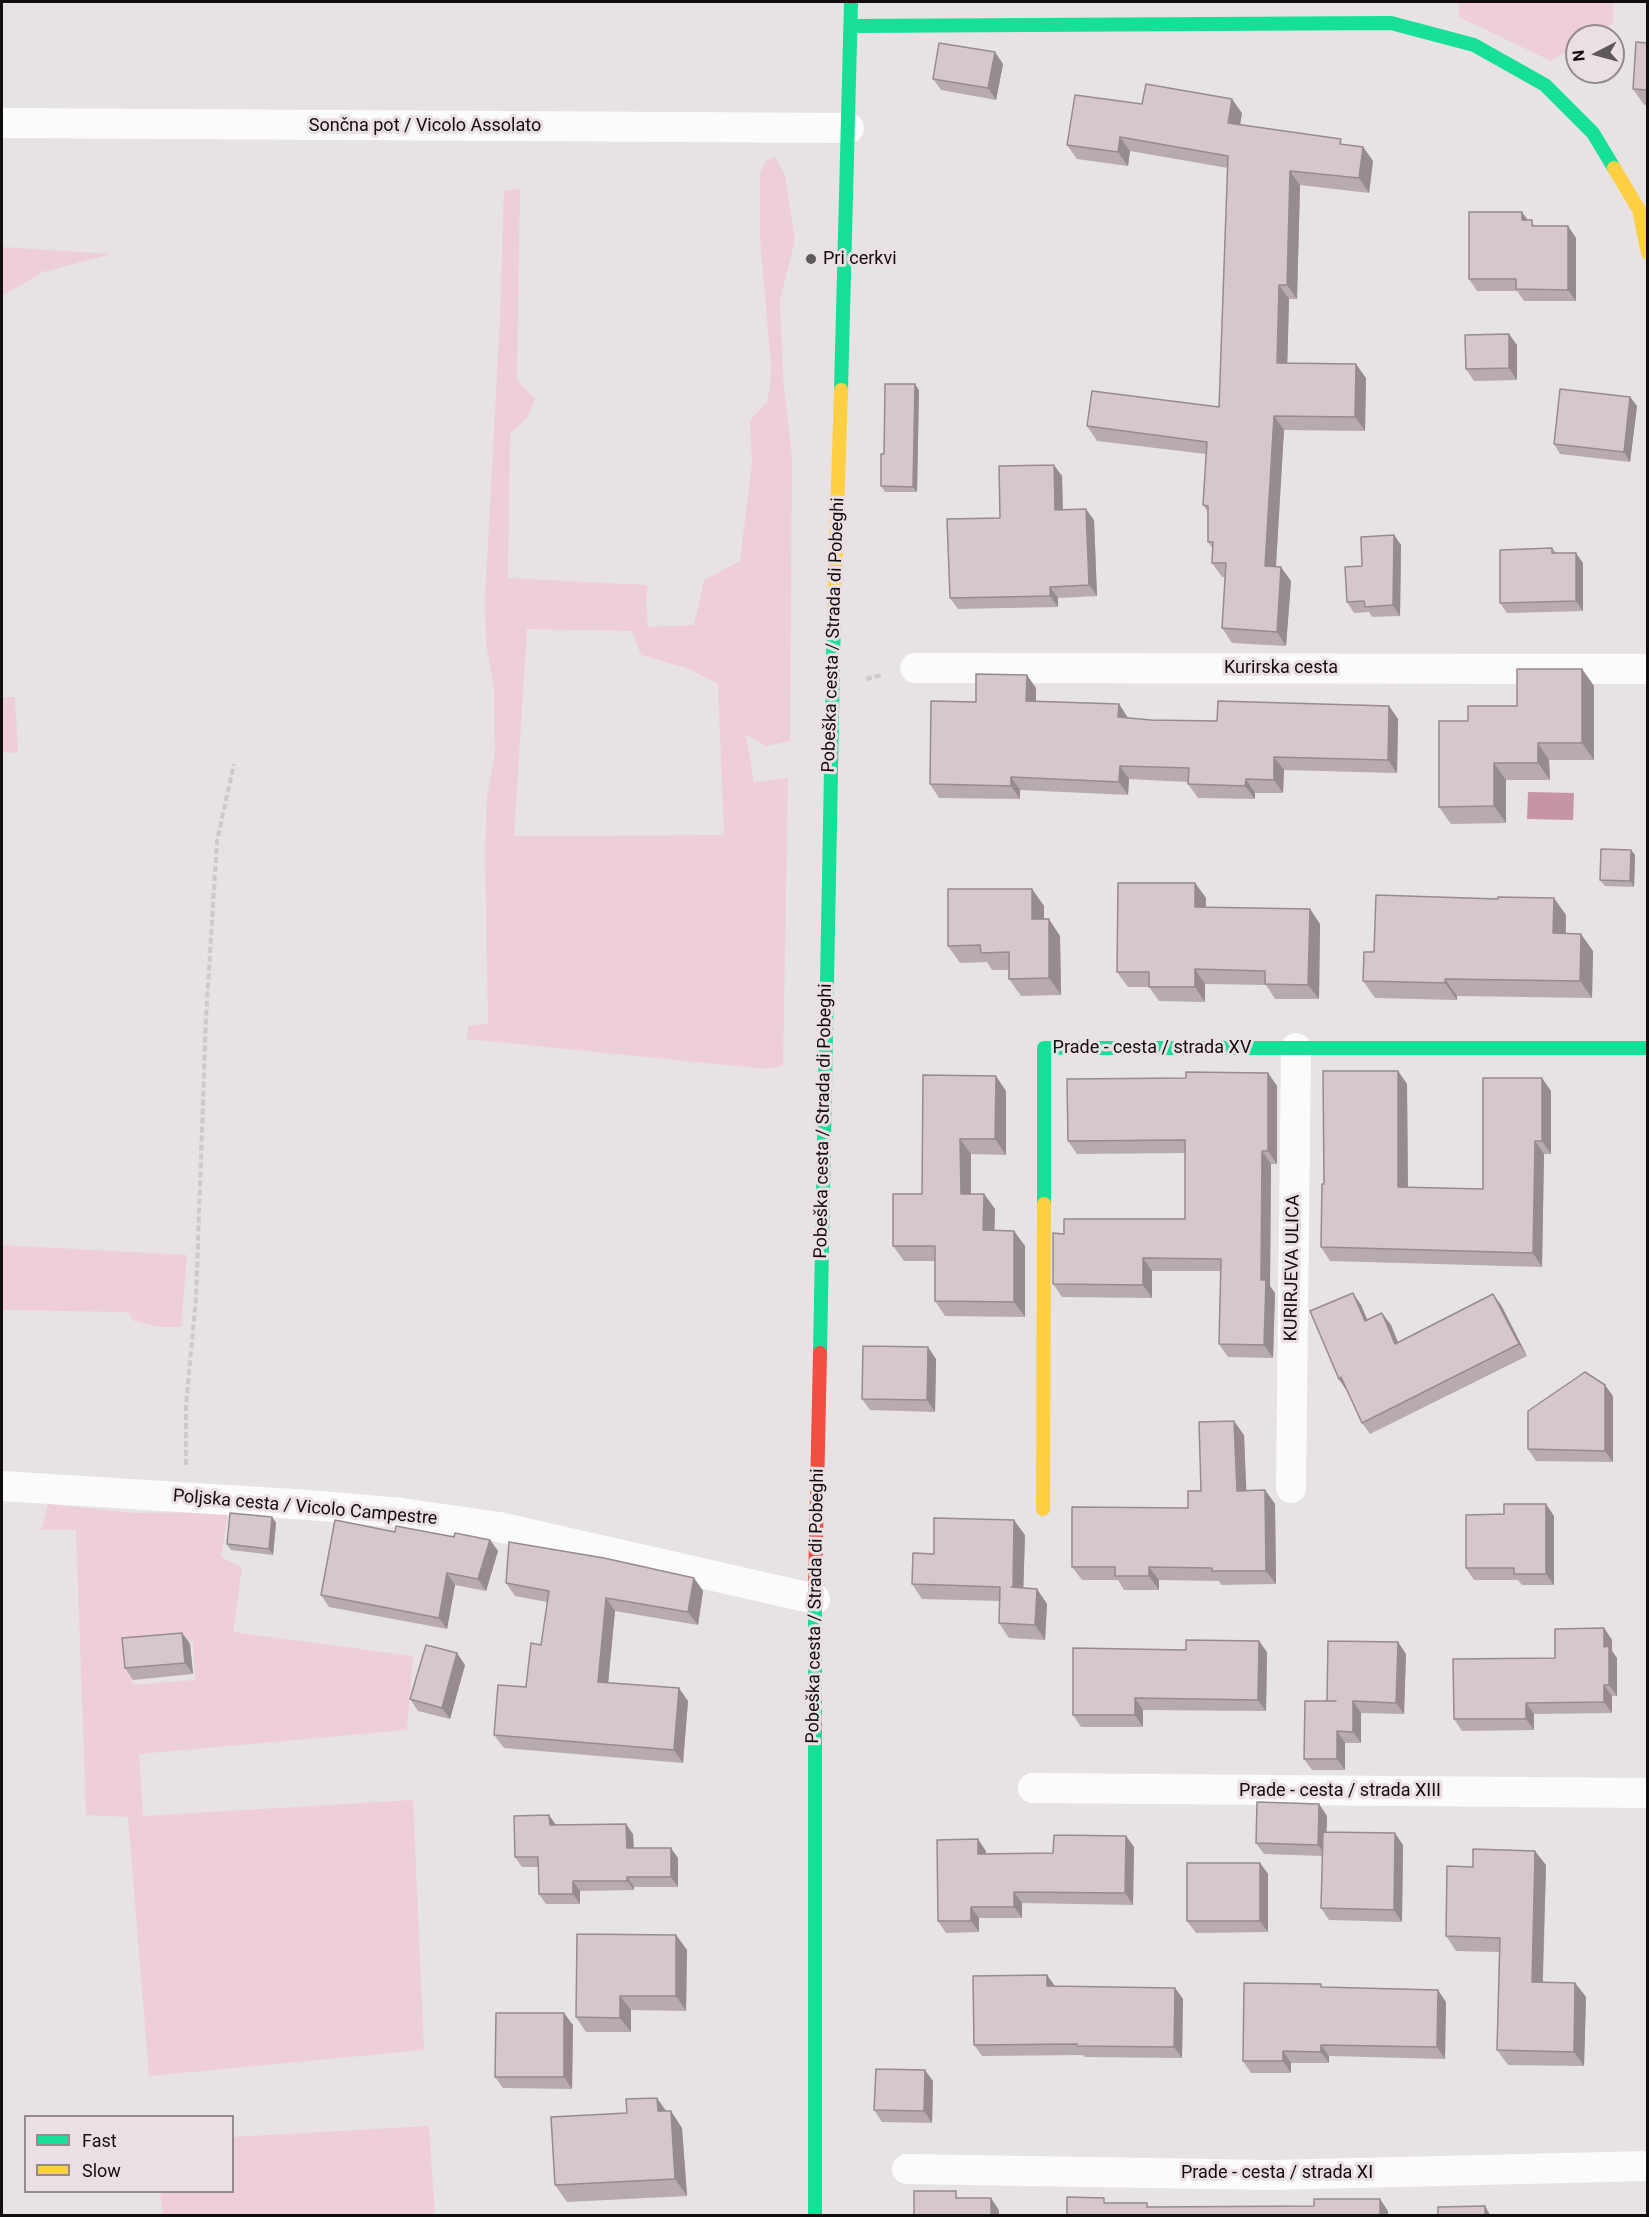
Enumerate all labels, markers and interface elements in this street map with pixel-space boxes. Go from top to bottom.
north arrow [1565,24,1625,84]
text: N [1569,49,1589,62]
street label: Sončna pot / Vicolo Assolato [309,115,541,137]
place label: Pri cerkvi [823,248,897,270]
marker: Pri cerkvi [804,252,818,266]
street label: Pobeška cesta / Strada di Pobeghi [818,497,850,773]
street label: Kurirska cesta [1224,657,1338,679]
street label: Pobeška cesta / Strada di Pobeghi [811,983,837,1259]
street label: Prade - cesta / strada XV [1053,1037,1251,1059]
street label: KURIRJEVA ULICA [1281,1194,1305,1342]
street label: Pobeška cesta / Strada di Pobeghi [803,1468,829,1744]
street label: Poljska cesta / Vicolo Campestre [172,1486,438,1530]
street label: Prade - cesta / strada XIII [1239,1780,1441,1802]
legend [24,2115,234,2193]
text: Fast [82,2130,117,2151]
text: Slow [82,2160,121,2181]
street label: Prade - cesta / strada XI [1181,2162,1373,2184]

